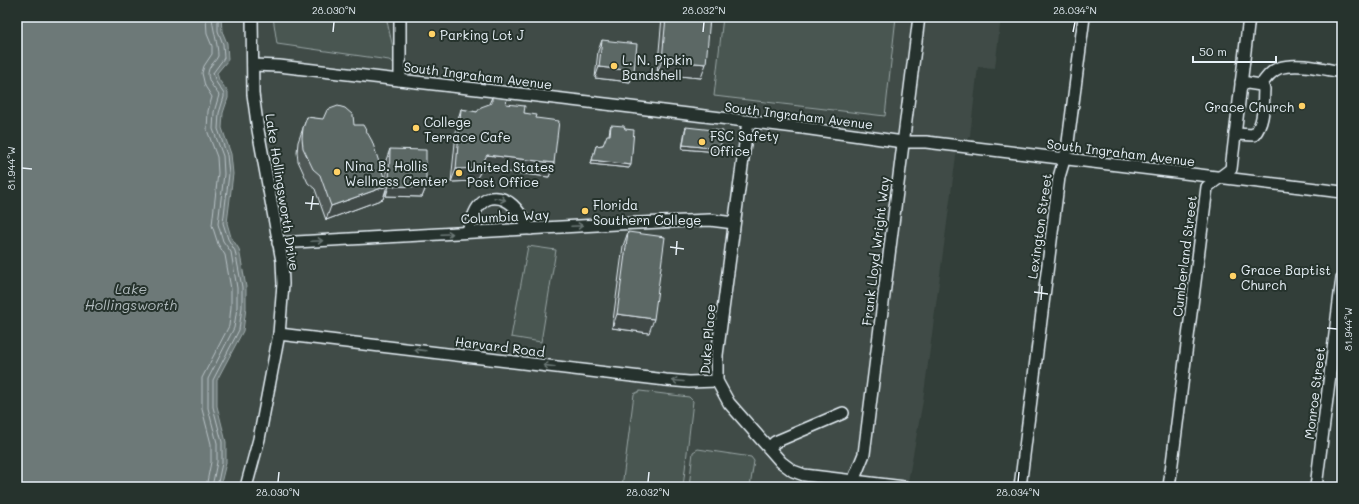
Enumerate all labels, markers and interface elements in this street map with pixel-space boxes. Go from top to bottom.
text: 28.030°N [312,3,356,17]
text: 28.032°N [682,3,726,17]
text: 28.034°N [1053,3,1097,17]
place label: Parking Lot J [440,26,524,43]
marker: Parking Lot J [427,29,437,39]
scale bar [1193,38,1276,64]
text: 50 m [1199,43,1227,59]
place label: L. N. Pipkin Bandshell [622,51,692,83]
street label: South Ingraham Avenue [403,57,553,93]
marker: L. N. Pipkin Bandshell [609,61,619,71]
street label: South Ingraham Avenue [724,97,874,133]
place label: Grace Church [1205,98,1294,115]
marker: Grace Church [1297,101,1307,111]
street label: Lake Hollingsworth Drive [262,112,304,272]
place label: College Terrace Cafe [424,113,511,145]
marker: College Terrace Cafe [411,123,421,133]
place label: FSC Safety Office [710,127,779,159]
street label: South Ingraham Avenue [1046,134,1196,170]
marker: FSC Safety Office [697,137,707,147]
text: 81.944°W [4,146,18,190]
place label: Nina B. Hollis Wellness Center [345,157,448,189]
place label: United States Post Office [467,158,554,190]
marker: Nina B. Hollis Wellness Center [332,167,342,177]
marker: United States Post Office [454,168,464,178]
street label: Lexington Street [1023,172,1055,280]
street label: Frank Lloyd Wright Way [857,175,893,327]
street label: Cumberland Street [1168,194,1200,318]
one-way arrow [493,196,506,204]
place label: Florida Southern College [593,196,701,228]
street label: Columbia Way [460,205,550,227]
marker: Florida Southern College [580,206,590,216]
one-way arrow [570,223,583,230]
one-way arrow [440,230,453,237]
one-way arrow [310,237,323,244]
place label: Grace Baptist Church [1241,261,1331,293]
marker: Grace Baptist Church [1228,271,1238,281]
water label: Lake Hollingsworth [85,279,177,314]
street label: Duke Place [695,303,719,375]
text: 81.944°W [1341,307,1355,351]
street label: Harvard Road [454,332,546,360]
street label: Monroe Street [1300,345,1328,440]
one-way arrow [414,347,427,354]
one-way arrow [543,362,556,370]
one-way arrow [672,377,685,384]
text: 28.030°N [256,485,300,499]
text: 28.032°N [626,485,670,499]
text: 28.034°N [996,485,1040,499]

